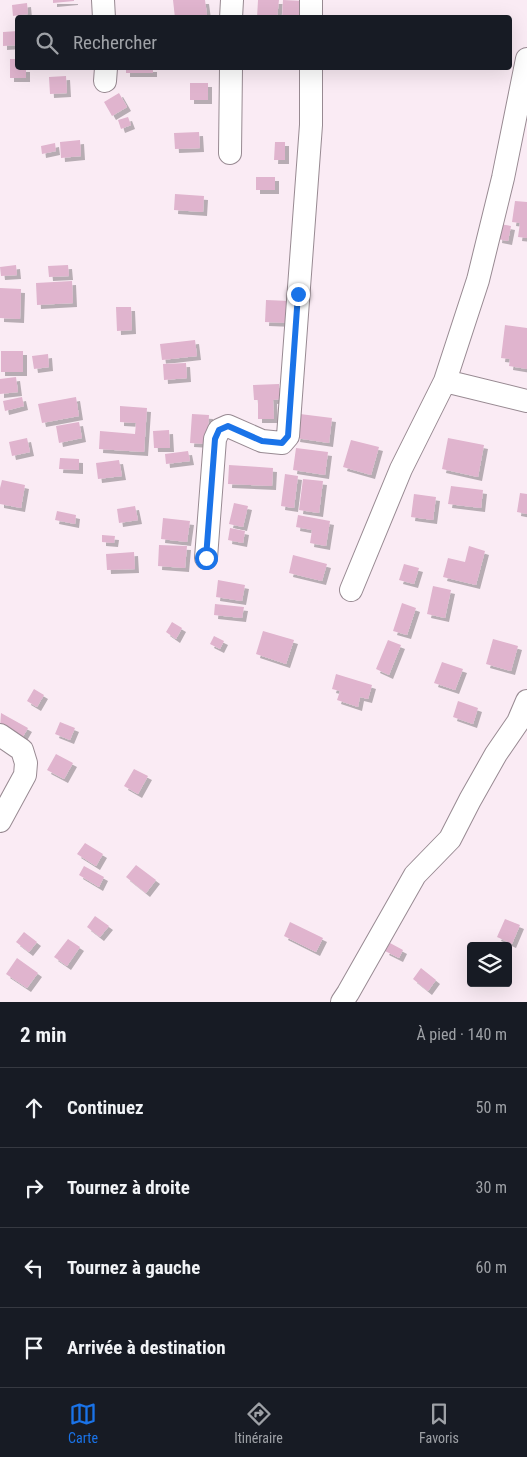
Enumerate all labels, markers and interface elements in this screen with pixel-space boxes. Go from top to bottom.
search box [15,15,512,70]
icon: search [33,29,61,57]
text: Rechercher [73,31,157,54]
route end [287,283,310,306]
route start [195,547,218,570]
map controls [467,942,512,987]
button: layers [467,942,512,987]
text: 2 min [20,1023,67,1047]
text: À pied · 140 m [416,1025,507,1044]
icon: ahead [20,1094,48,1122]
text: Continuez [67,1096,144,1119]
text: 50 m [475,1098,507,1117]
icon: right [20,1174,48,1202]
text: Tournez à droite [67,1176,190,1199]
text: 30 m [475,1178,507,1197]
icon: left [20,1254,48,1282]
text: Tournez à gauche [67,1256,200,1279]
text: 60 m [475,1258,507,1277]
icon: arrive [20,1334,48,1362]
text: Arrivée à destination [67,1336,226,1359]
tab: Carte [68,1400,98,1446]
tab: Itinéraire [234,1400,283,1446]
tab: Favoris [419,1400,459,1446]

